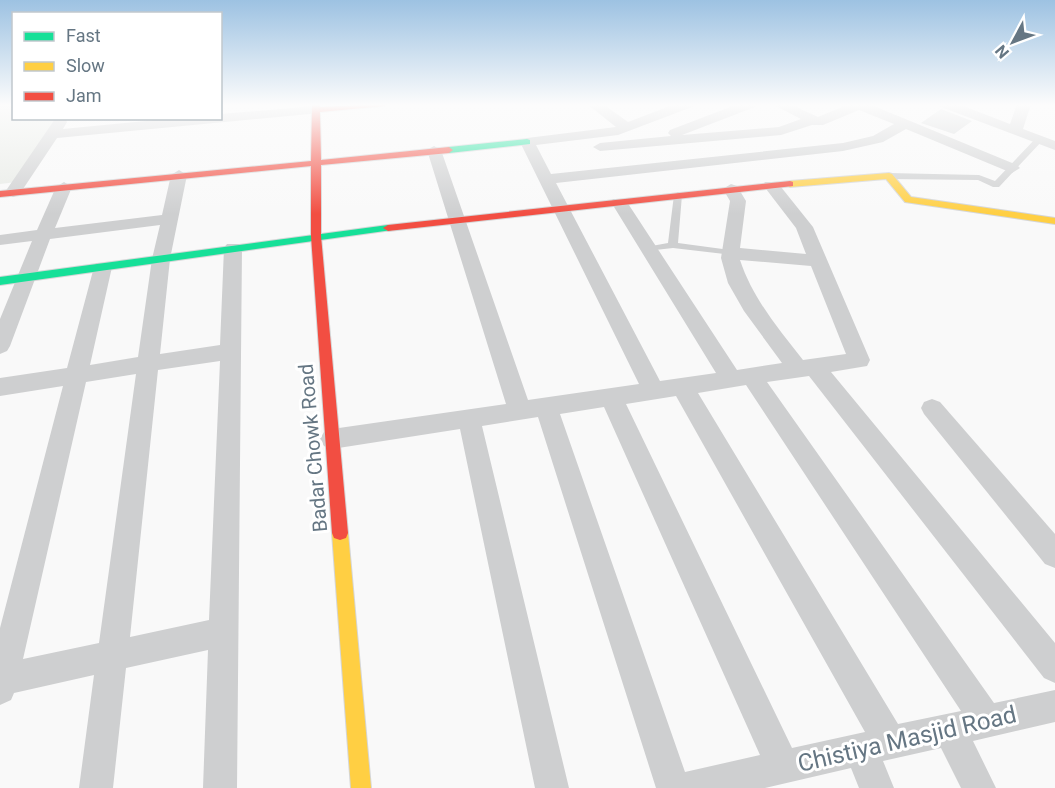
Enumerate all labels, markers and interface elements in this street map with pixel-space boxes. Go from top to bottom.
legend [12,12,222,120]
north arrow [983,12,1043,72]
text: Fast [66,25,101,46]
text: N [991,41,1013,62]
text: Slow [66,55,105,76]
text: Jam [66,85,102,106]
street label: Badar Chowk Road [294,363,332,533]
street label: Chistiya Masjid Road [795,700,1019,778]

